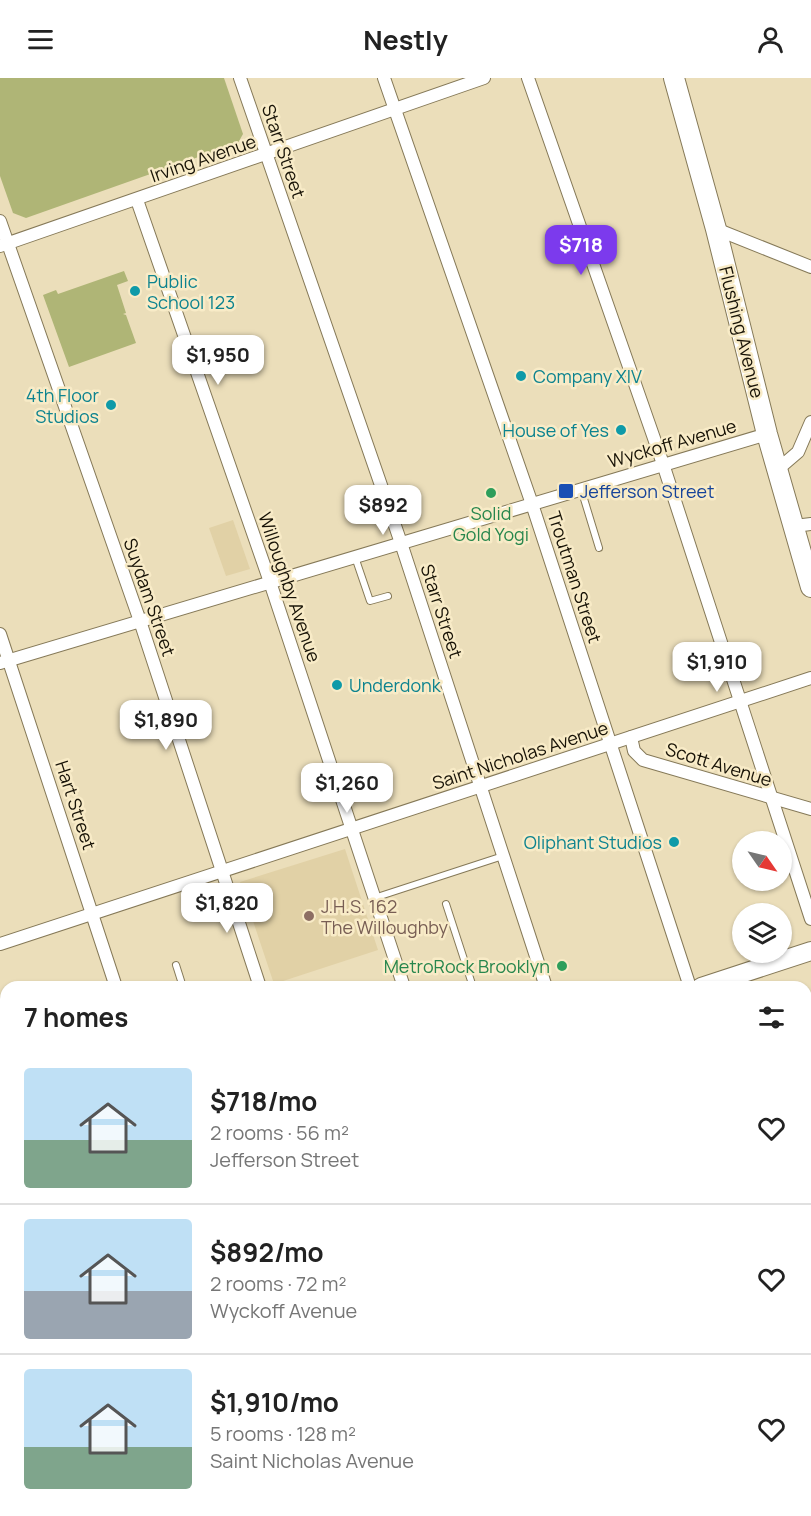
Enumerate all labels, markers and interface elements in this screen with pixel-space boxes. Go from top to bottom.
text: Nestly [363,21,448,58]
icon: menu [24,23,57,56]
icon: person [754,23,787,56]
street label: Starr Street [257,101,311,201]
street label: Irving Avenue [147,129,259,187]
pin: $718 [545,225,617,276]
text: $718 [559,231,603,258]
street label: Flushing Avenue [714,264,770,400]
place label: Public School 123 [147,269,235,314]
marker: Public School 123 [128,284,142,298]
pin: $1,950 [169,335,267,386]
text: $1,950 [186,341,250,368]
place label: Company XIV [533,364,642,388]
marker: Company XIV [514,369,528,383]
place label: 4th Floor Studios [26,383,100,428]
marker: 4th Floor Studios [104,398,118,412]
street label: Wyckoff Avenue [605,413,739,473]
place label: House of Yes [503,418,609,442]
marker: House of Yes [614,423,628,437]
place label: Jefferson Street [580,479,714,503]
marker: Jefferson Street [557,482,575,500]
pin: $892 [347,485,419,536]
marker: Solid Gold Yogi [484,486,498,500]
text: $892 [358,491,408,518]
place label: Solid Gold Yogi [453,501,529,546]
street label: Troutman Street [542,508,608,646]
street label: Willoughby Avenue [253,509,327,665]
street label: Suydam Street [119,535,181,659]
street label: Starr Street [415,561,469,661]
pin: $1,910 [668,642,766,693]
text: $1,910 [687,648,747,675]
place label: Underdonk [349,673,442,697]
marker: Underdonk [330,678,344,692]
pin: $1,890 [117,700,215,751]
text: $1,890 [134,706,198,733]
street label: Saint Nicholas Avenue [429,715,611,795]
street label: Scott Avenue [663,736,775,792]
street label: Hart Street [50,757,102,853]
pin: $1,260 [298,763,396,814]
text: $1,260 [315,769,379,796]
place label: Oliphant Studios [524,830,662,854]
north arrow [732,831,792,891]
map controls [732,831,792,963]
marker: Oliphant Studios [667,835,681,849]
pin: $1,820 [178,883,276,934]
text: $1,820 [195,889,259,916]
place label: J.H.S. 162 The Willoughby [321,894,449,939]
button: layers [732,903,792,963]
marker: J.H.S. 162 The Willoughby [302,909,316,923]
place label: MetroRock Brooklyn [384,954,550,978]
marker: MetroRock Brooklyn [555,959,569,973]
text: 7 homes [24,999,128,1035]
icon: filters [755,1001,788,1034]
text: $718/mo [210,1083,317,1119]
icon: home [72,1092,144,1164]
icon: heart [755,1112,788,1145]
text: 2 rooms · 56 m² [210,1119,349,1146]
text: Jefferson Street [210,1146,359,1173]
text: $892/mo [210,1234,324,1270]
icon: home [72,1243,144,1315]
icon: heart [755,1263,788,1296]
text: 2 rooms · 72 m² [210,1270,346,1297]
text: Wyckoff Avenue [210,1297,357,1324]
text: $1,910/mo [210,1384,339,1420]
icon: home [72,1393,144,1465]
icon: heart [755,1413,788,1446]
text: 5 rooms · 128 m² [210,1420,356,1447]
text: Saint Nicholas Avenue [210,1447,414,1474]

